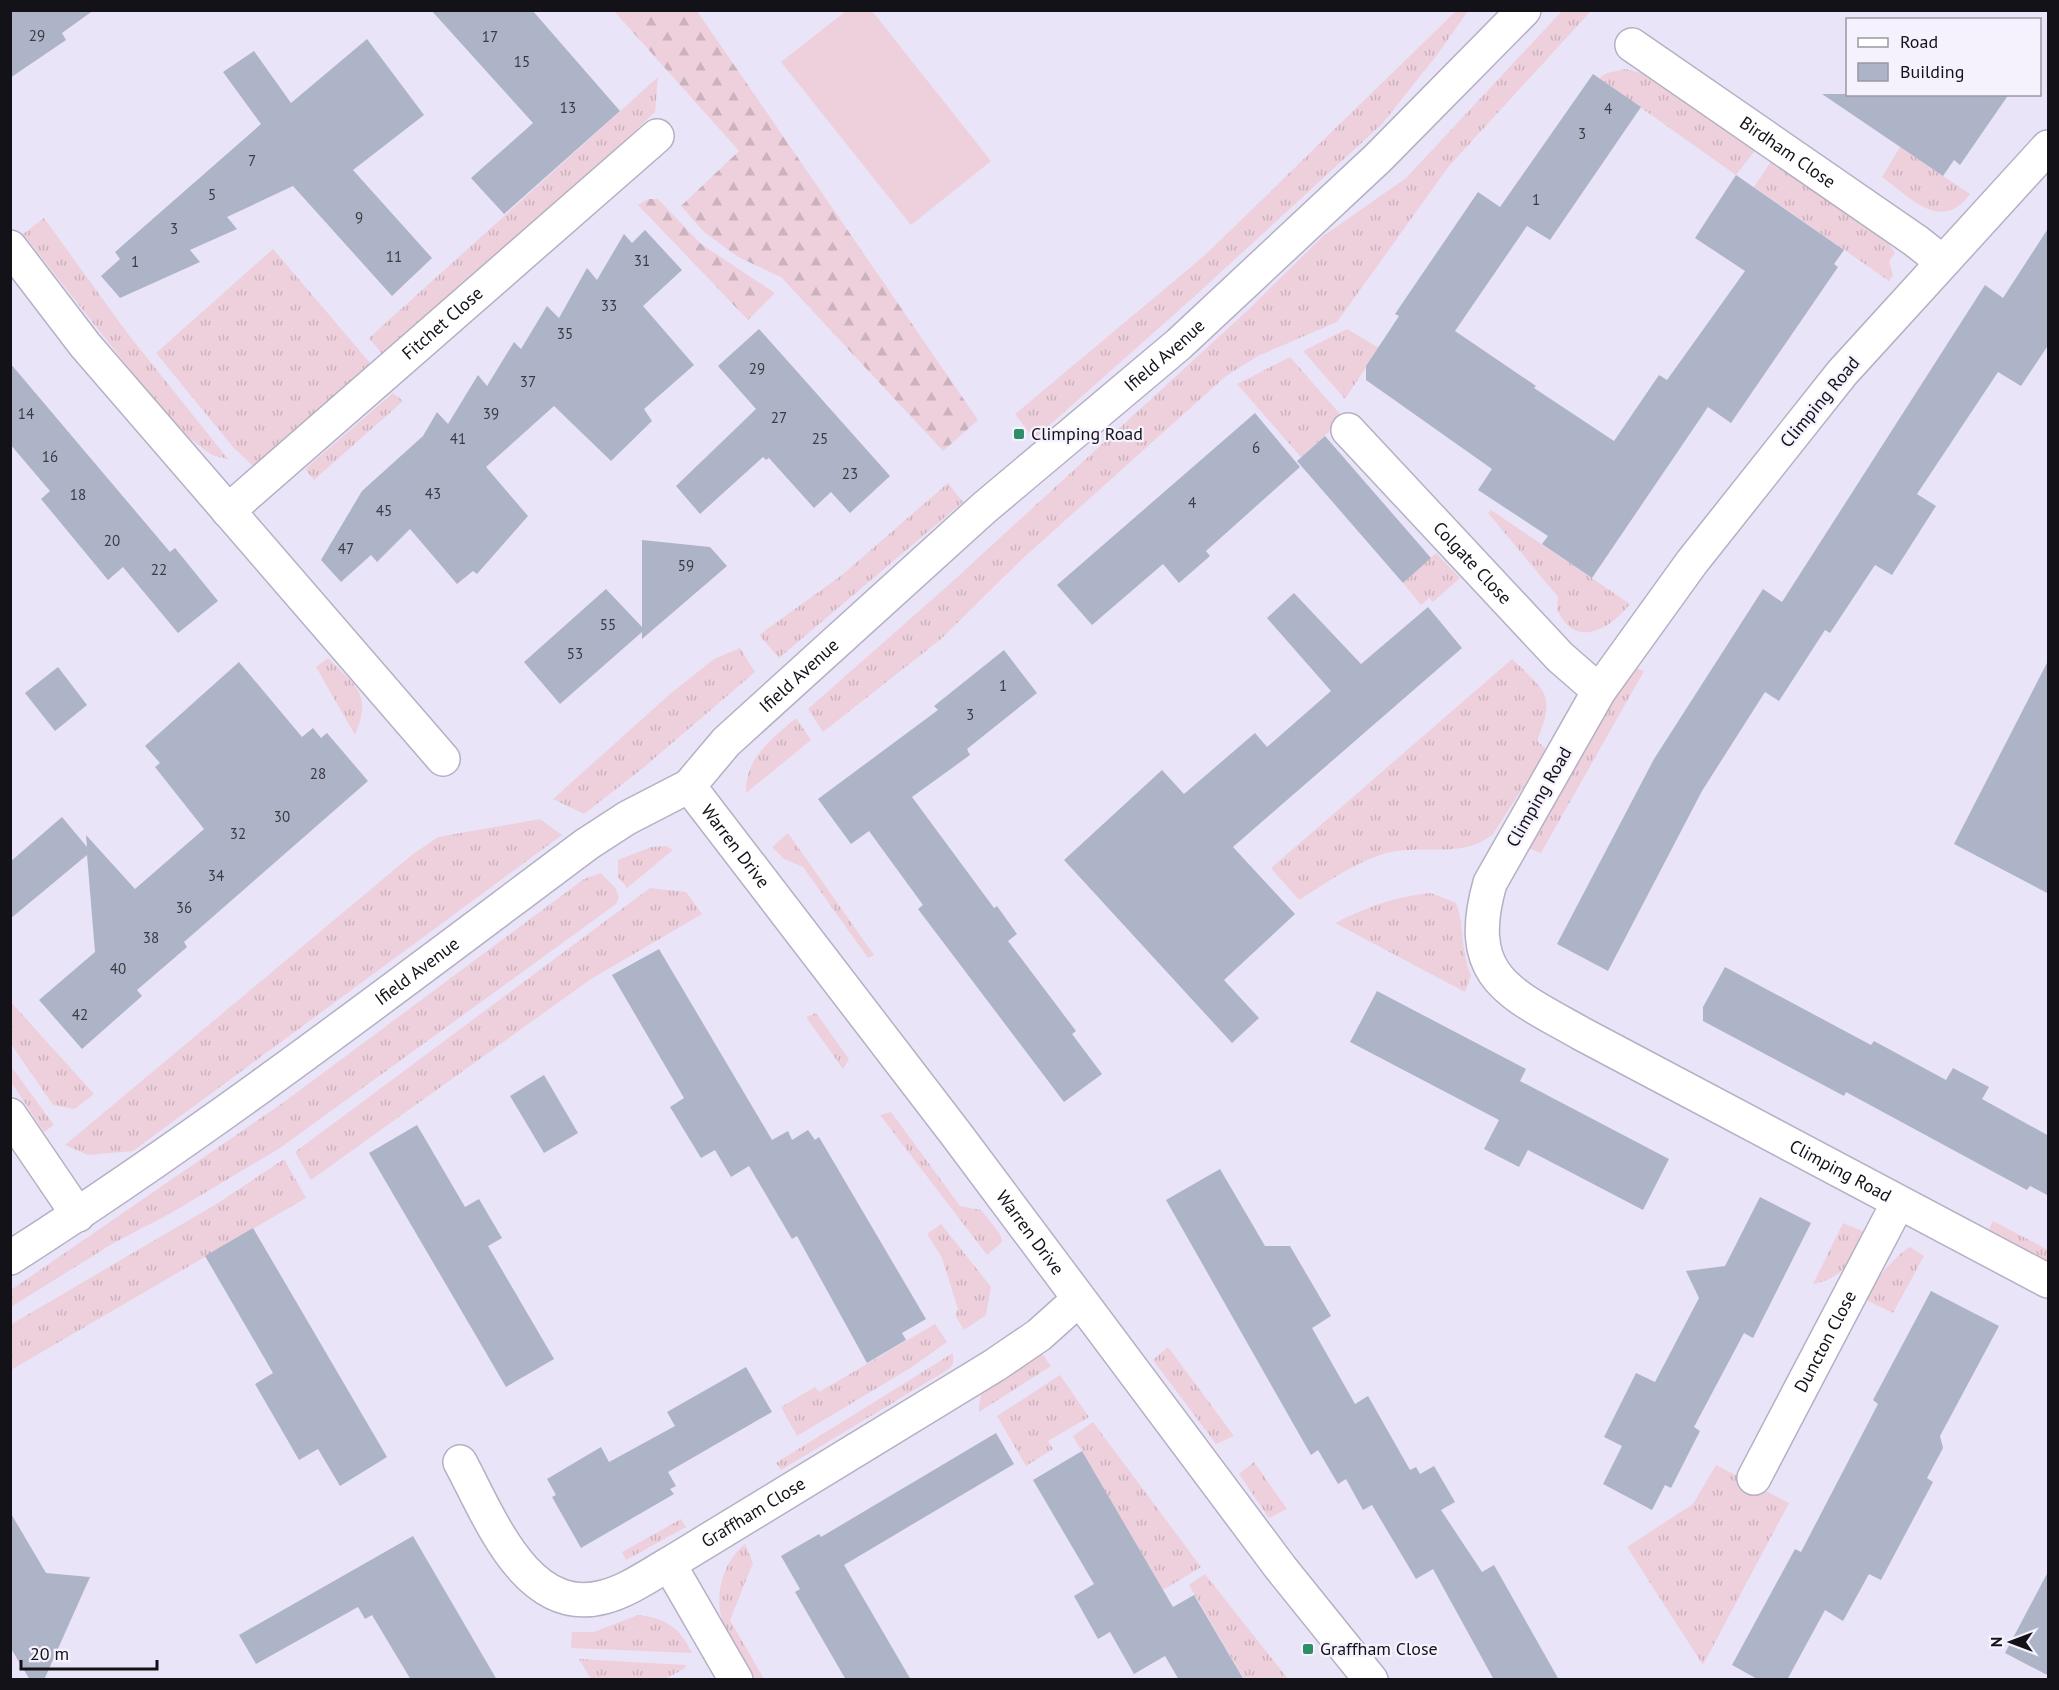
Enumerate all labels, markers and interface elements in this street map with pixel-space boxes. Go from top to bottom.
legend [1846,18,2041,96]
house number: 29 [29,26,45,45]
house number: 17 [482,27,498,46]
text: Road [1900,30,1938,53]
house number: 15 [514,52,530,71]
text: Building [1900,60,1964,83]
house number: 13 [560,98,576,117]
house number: 4 [1604,99,1612,118]
street label: Birdham Close [1735,111,1840,193]
house number: 3 [1578,124,1586,143]
house number: 7 [248,151,256,170]
house number: 5 [208,185,216,204]
house number: 1 [1532,190,1540,209]
house number: 9 [355,208,363,227]
house number: 3 [170,219,178,238]
house number: 11 [386,247,402,266]
house number: 31 [634,251,650,270]
house number: 1 [131,252,139,271]
street label: Fitchet Close [397,281,487,365]
house number: 33 [601,296,617,315]
street label: Ifield Avenue [1119,314,1209,396]
house number: 35 [557,324,573,343]
street label: Climping Road [1775,351,1864,452]
house number: 29 [749,359,765,378]
house number: 37 [520,372,536,391]
house number: 14 [18,404,34,423]
house number: 39 [483,404,499,423]
house number: 27 [771,408,787,427]
place label: Climping Road [1031,422,1143,445]
marker: Climping Road [1012,427,1026,441]
house number: 41 [450,429,466,448]
house number: 25 [812,429,828,448]
house number: 6 [1252,438,1260,457]
house number: 16 [42,447,58,466]
house number: 23 [842,464,858,483]
house number: 43 [425,484,441,503]
house number: 18 [70,485,86,504]
house number: 4 [1188,493,1196,512]
house number: 45 [376,501,392,520]
street label: Colgate Close [1428,516,1517,609]
house number: 20 [104,531,120,550]
house number: 47 [338,539,354,558]
house number: 59 [678,556,694,575]
house number: 22 [151,560,167,579]
house number: 55 [600,615,616,634]
street label: Ifield Avenue [754,633,843,717]
house number: 53 [567,644,583,663]
house number: 1 [999,676,1007,695]
house number: 3 [966,705,974,724]
street label: Climping Road [1501,743,1577,851]
house number: 28 [310,764,326,783]
street label: Warren Drive [696,799,775,892]
house number: 30 [274,807,290,826]
house number: 32 [230,824,246,843]
house number: 34 [208,866,224,885]
house number: 36 [176,898,192,917]
house number: 38 [143,928,159,947]
street label: Ifield Avenue [370,932,464,1010]
house number: 40 [110,959,126,978]
house number: 42 [72,1005,88,1024]
street label: Climping Road [1786,1134,1896,1207]
street label: Warren Drive [991,1186,1069,1279]
street label: Duncton Close [1789,1287,1861,1396]
street label: Graffham Close [697,1472,809,1553]
north arrow [1981,1612,2041,1672]
scale bar [21,1633,158,1671]
place label: Graffham Close [1320,1637,1438,1660]
text: N [1986,1637,2006,1647]
text: 20 m [30,1642,69,1665]
marker: Graffham Close [1301,1642,1315,1656]

